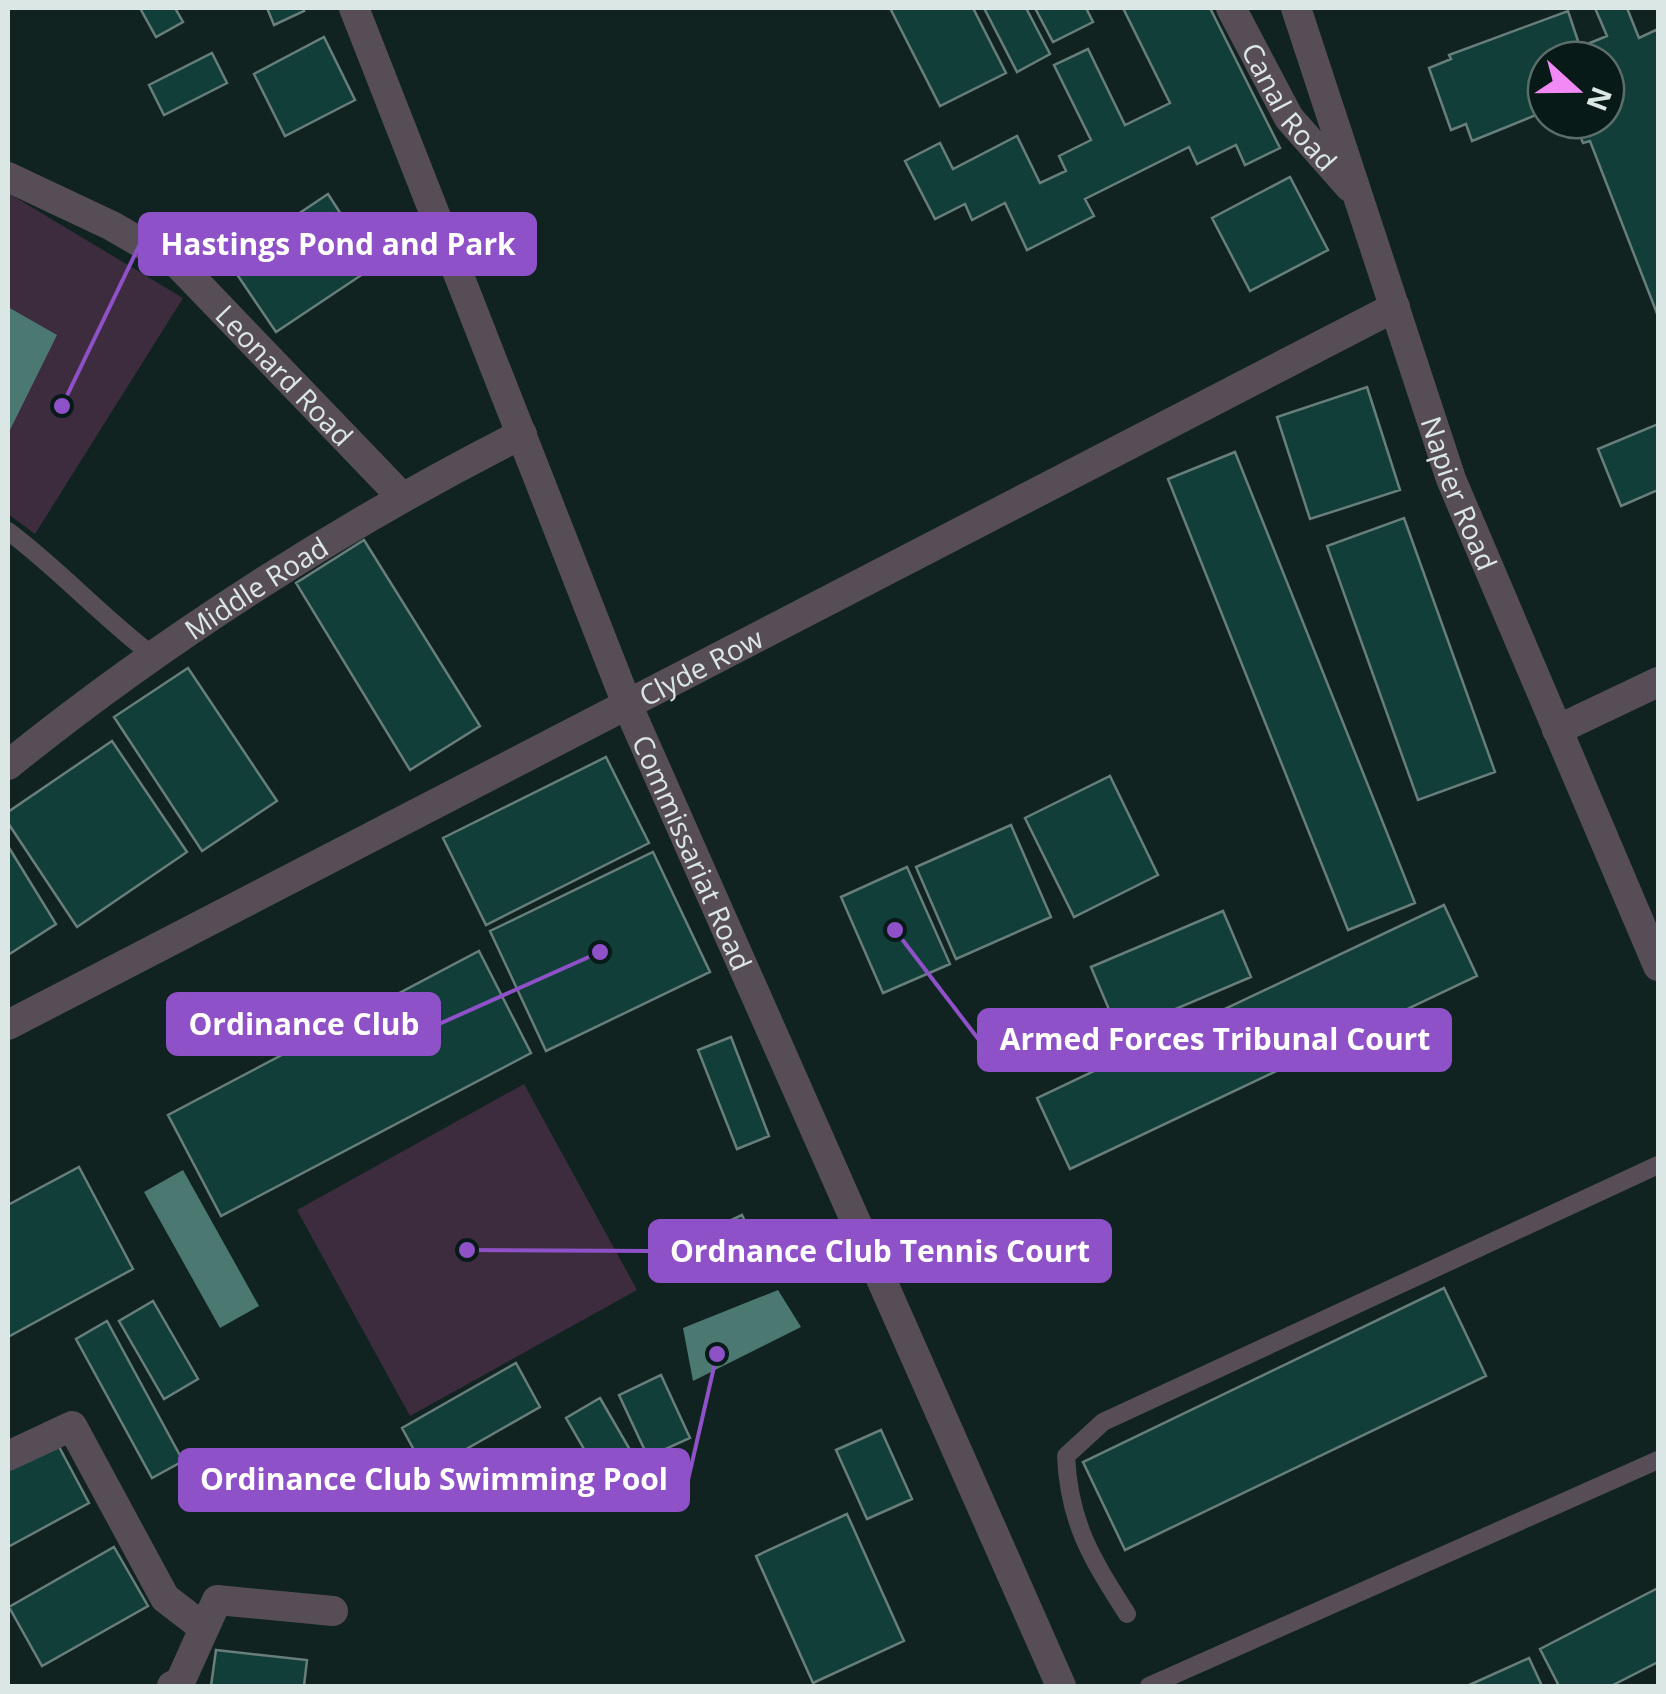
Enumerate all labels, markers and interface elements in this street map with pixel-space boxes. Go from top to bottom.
street label: Canal Road [1234,36,1346,179]
north arrow [1526,40,1626,140]
text: N [1578,82,1622,117]
callout: Hastings Pond and Park [140,214,535,274]
text: Hastings Pond and Park [160,223,516,264]
street label: Leonard Road [208,296,362,454]
street label: Napier Road [1413,411,1507,576]
street label: Middle Road [177,527,335,648]
street label: Clyde Row [632,618,770,714]
street label: Commissariat Road [624,729,761,976]
callout: Ordinance Club [168,994,439,1054]
text: Ordinance Club [188,1003,420,1044]
callout: Armed Forces Tribunal Court [979,1010,1450,1070]
text: Armed Forces Tribunal Court [1000,1018,1430,1059]
callout: Ordnance Club Tennis Court [650,1221,1110,1281]
text: Ordnance Club Tennis Court [670,1230,1090,1271]
callout: Ordinance Club Swimming Pool [180,1450,688,1510]
text: Ordinance Club Swimming Pool [200,1458,668,1499]

